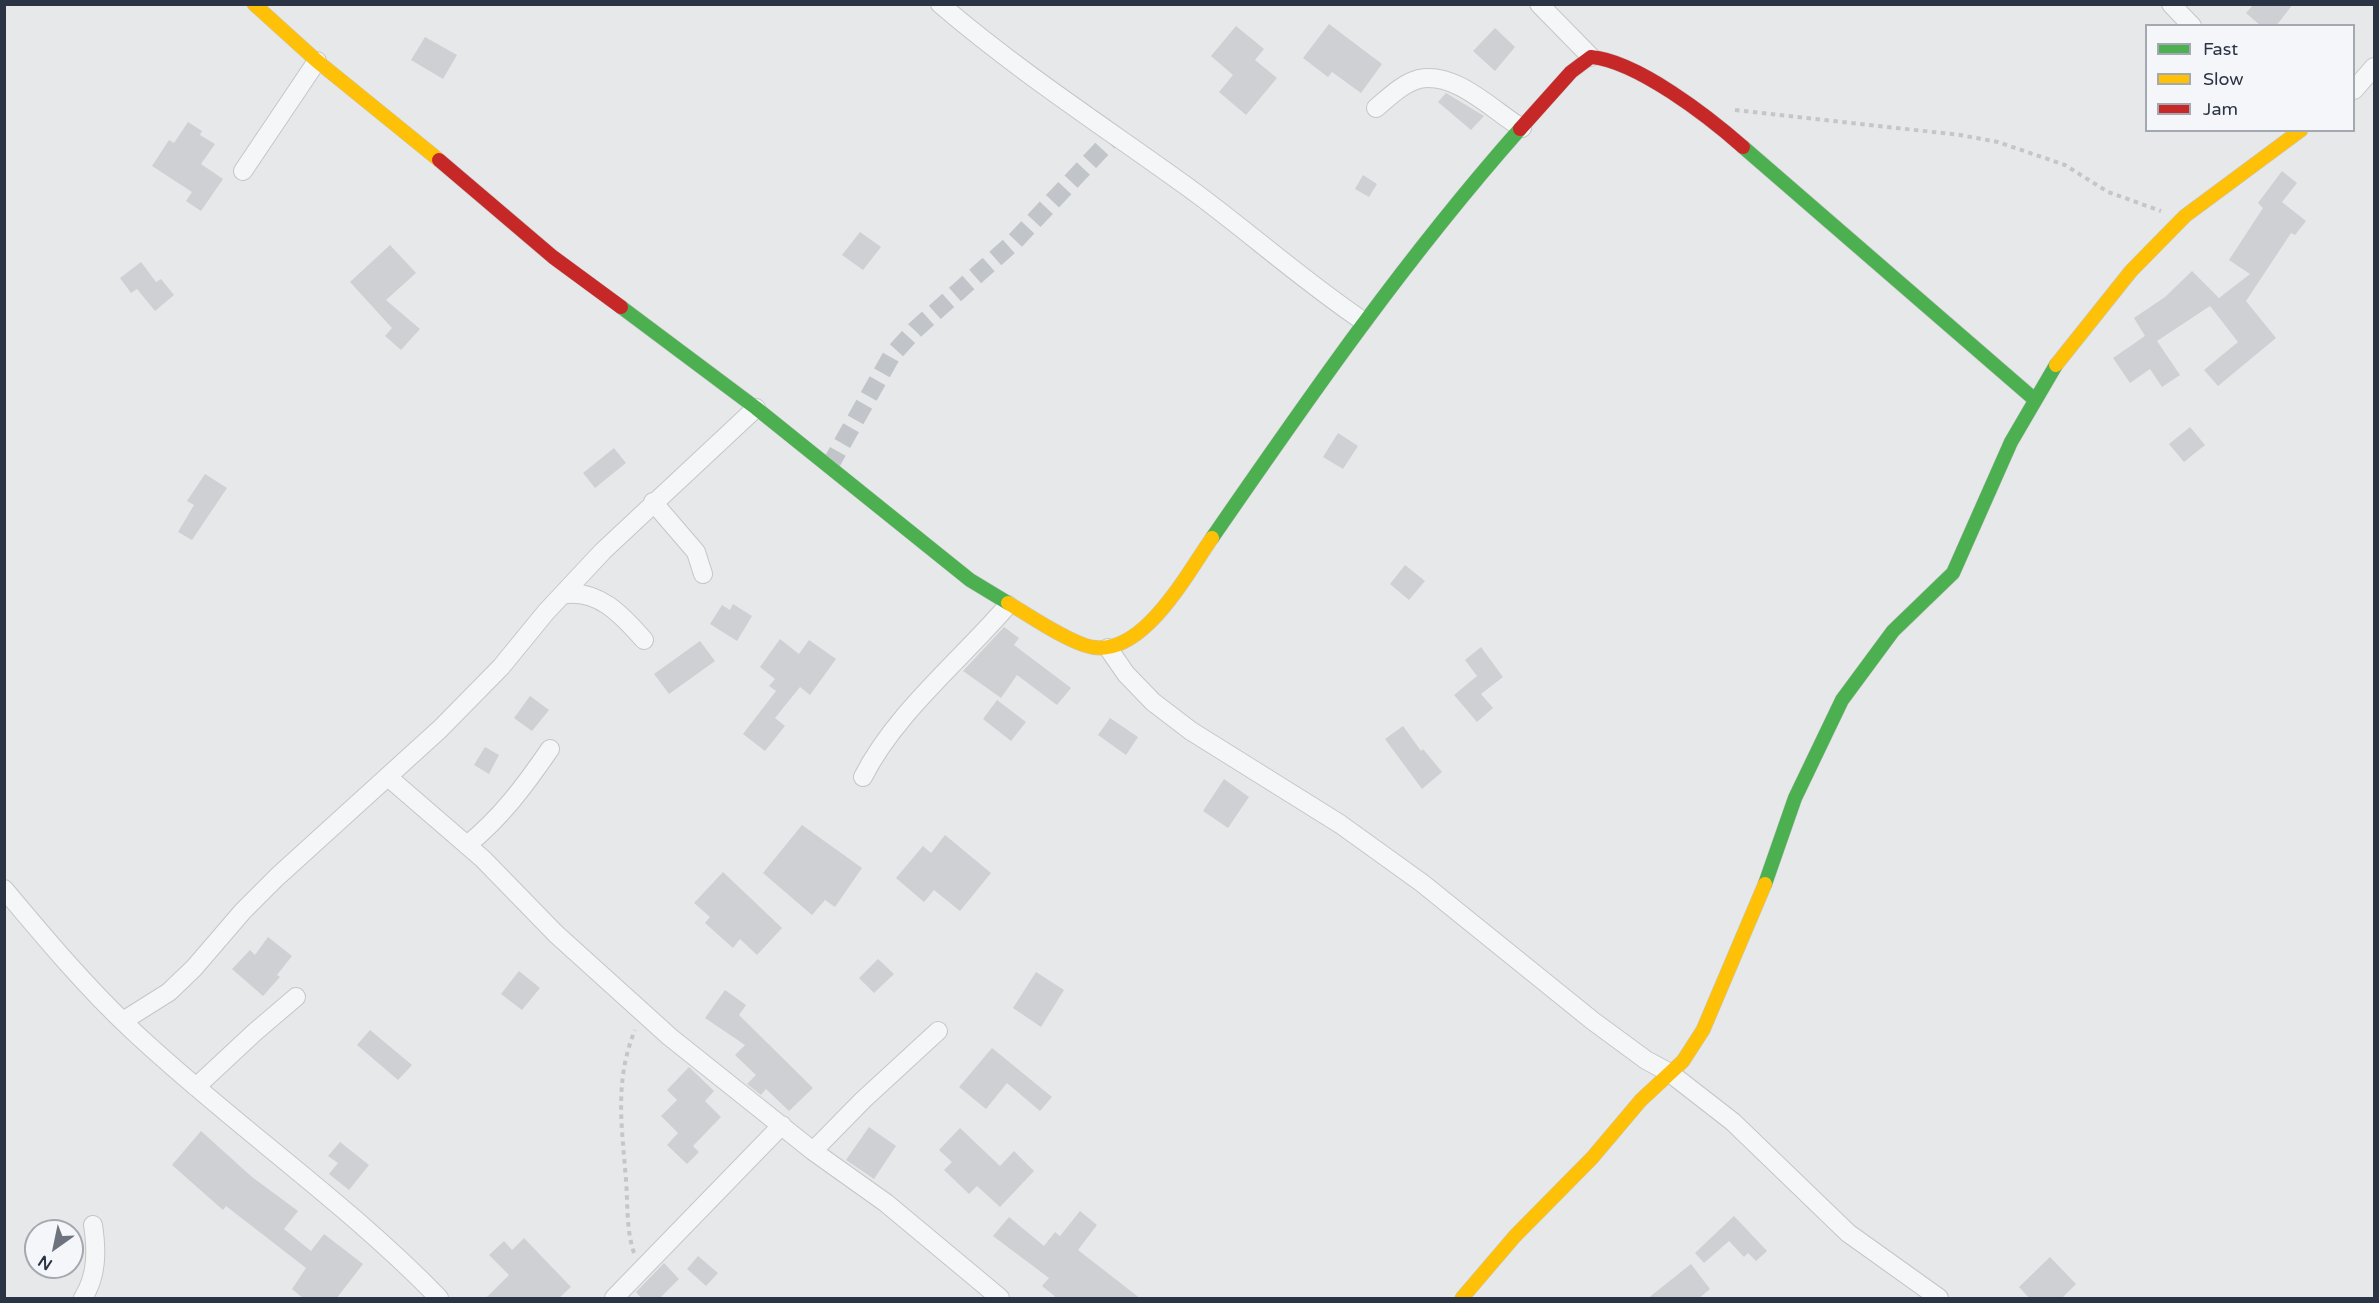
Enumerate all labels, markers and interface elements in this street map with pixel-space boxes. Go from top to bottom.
legend [2145,24,2355,132]
text: Fast [2203,38,2238,60]
text: Slow [2203,68,2244,90]
text: Jam [2203,98,2238,120]
north arrow [24,1219,84,1279]
text: N [34,1251,56,1274]

